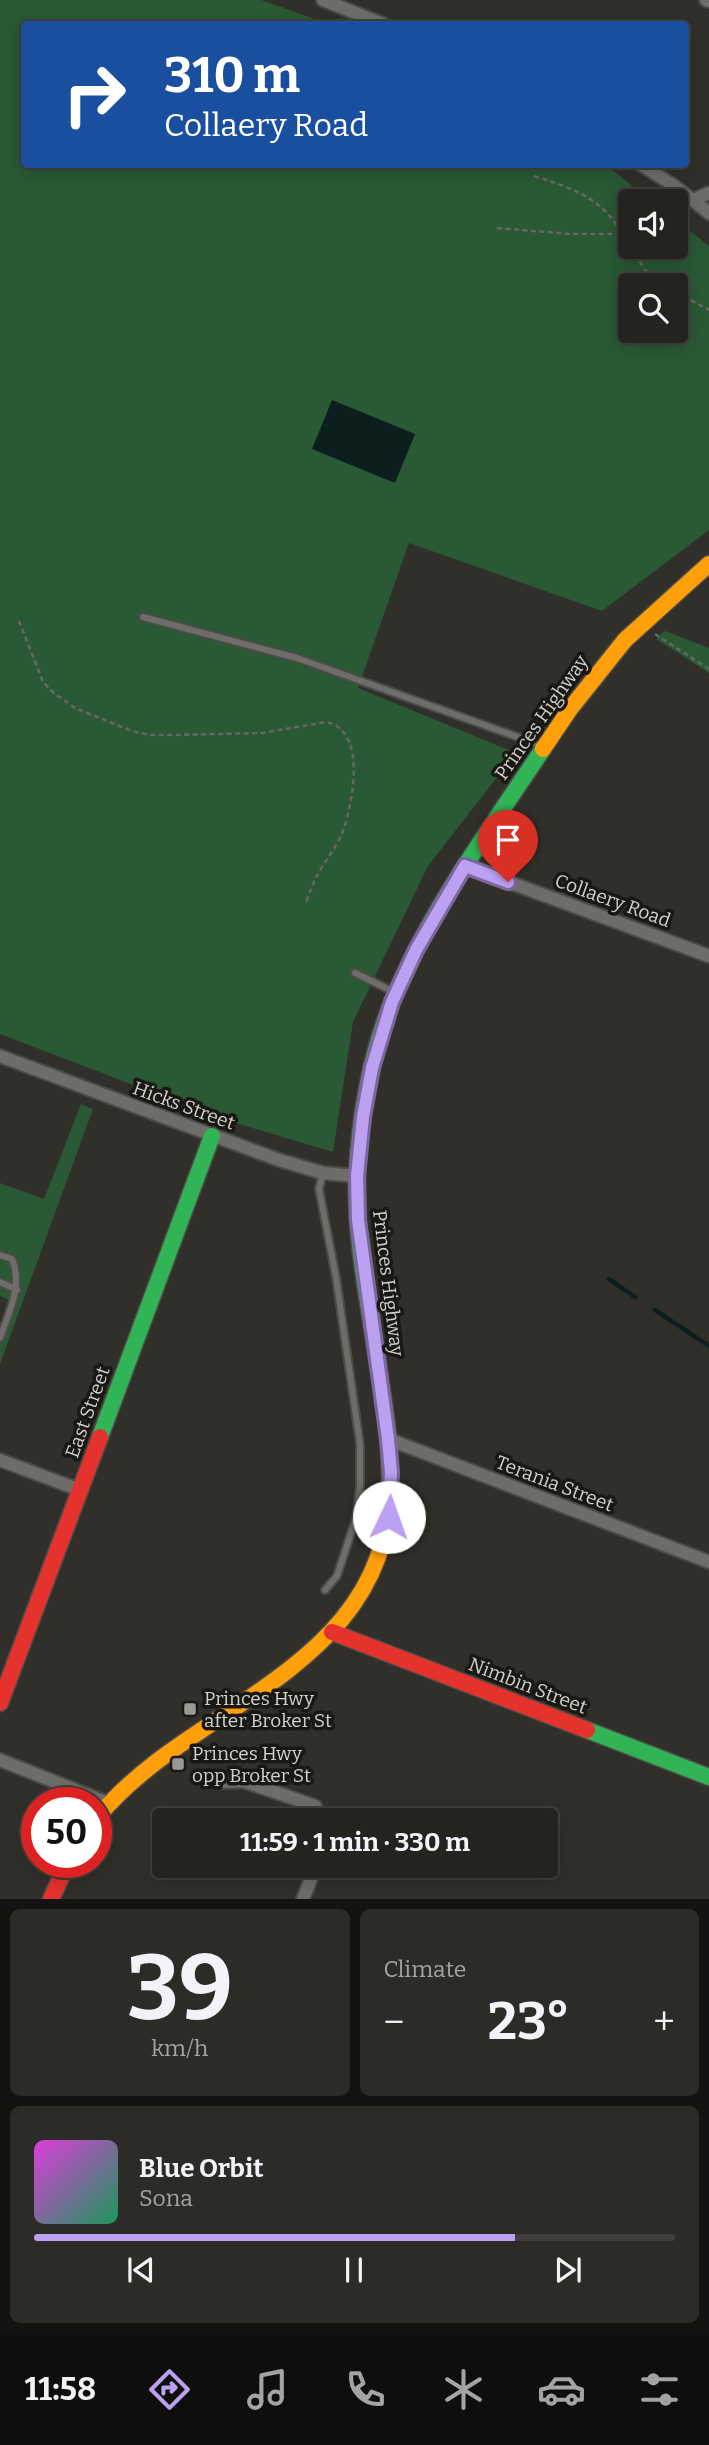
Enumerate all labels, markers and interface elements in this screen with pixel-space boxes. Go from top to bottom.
text: 310 m [164,46,300,105]
icon: right [49,49,140,140]
text: Collaery Road [164,106,368,144]
map controls [618,189,688,343]
button: sound [618,189,688,259]
button: search [618,273,688,343]
street label: Princes Highway [490,650,593,784]
pin [478,810,538,882]
icon: arrive [489,821,527,859]
street label: Collaery Road [552,869,674,932]
street label: Hicks Street [130,1076,238,1135]
street label: Princes Highway [368,1209,409,1358]
street label: East Street [60,1363,115,1461]
street label: Terania Street [493,1451,617,1516]
position arrow [352,1480,426,1554]
street label: Nimbin Street [465,1652,590,1719]
place label: Princes Hwy after Broker St [204,1687,332,1732]
marker: Princes Hwy after Broker St [182,1701,198,1717]
place label: Princes Hwy opp Broker St [192,1742,311,1787]
marker: Princes Hwy opp Broker St [170,1756,186,1772]
speed limit sign: 50 [21,1787,112,1878]
text: 11:59 · 1 min · 330 m [240,1827,470,1858]
text: 39 [127,1934,233,2043]
text: Climate [384,1955,466,1983]
text: 23° [488,1990,570,2053]
text: − [384,1999,404,2045]
text: + [653,1999,675,2045]
text: km/h [151,2034,208,2062]
text: Blue Orbit [139,2153,263,2184]
text: Sona [139,2184,193,2212]
icon: previous [122,2251,160,2289]
icon: pause [335,2251,373,2289]
icon: next [549,2251,587,2289]
icon: directions [145,2365,194,2414]
icon: music [243,2365,292,2414]
icon: phone [341,2365,390,2414]
icon: climate [439,2365,488,2414]
icon: car [537,2365,586,2414]
icon: filters [635,2365,684,2414]
text: 11:58 [25,2370,96,2408]

